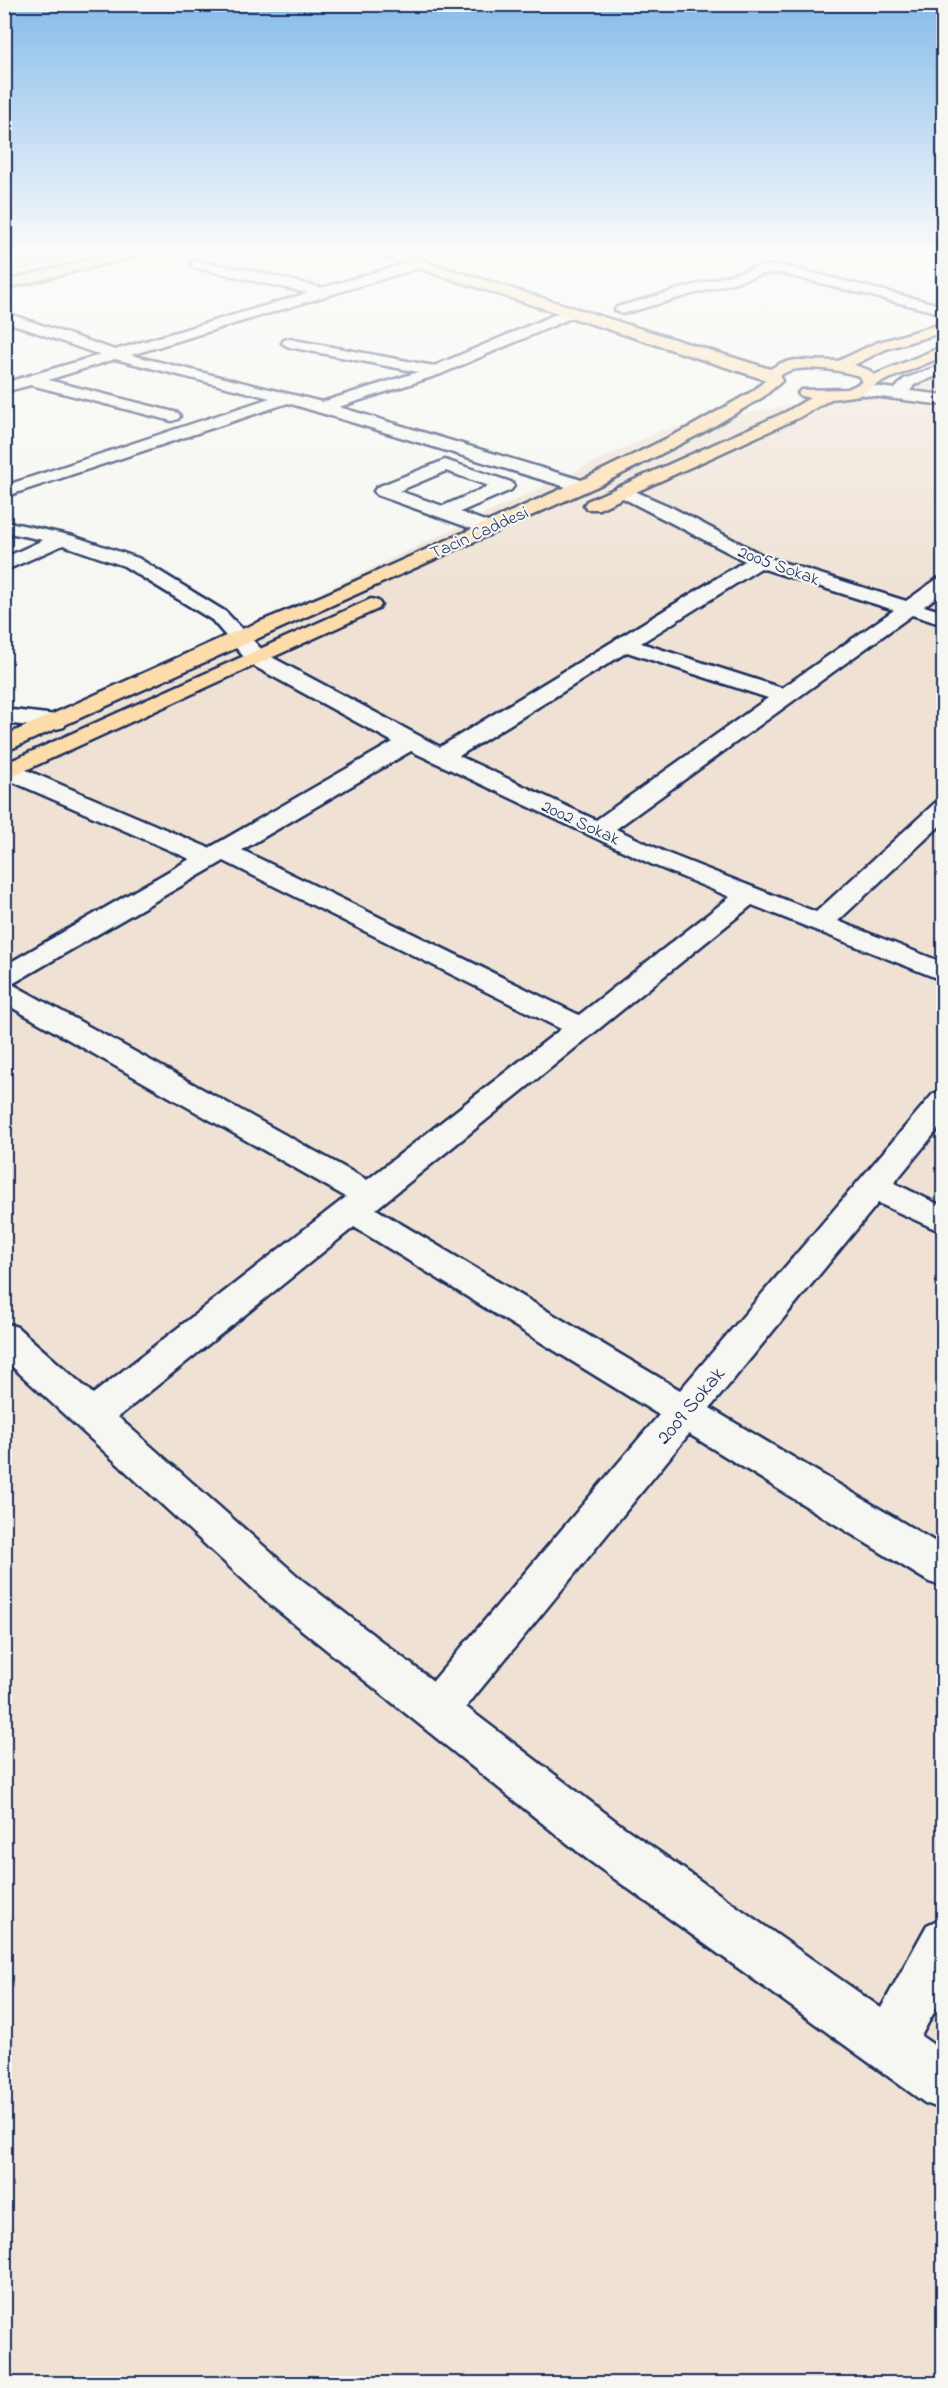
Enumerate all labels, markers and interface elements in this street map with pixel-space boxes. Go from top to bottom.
street label: Tacin Caddesi [427,501,533,567]
street label: 2005 Sokak [734,540,823,594]
street label: 2002 Sokak [537,794,624,853]
street label: 2009 Sokak [650,1360,734,1452]

